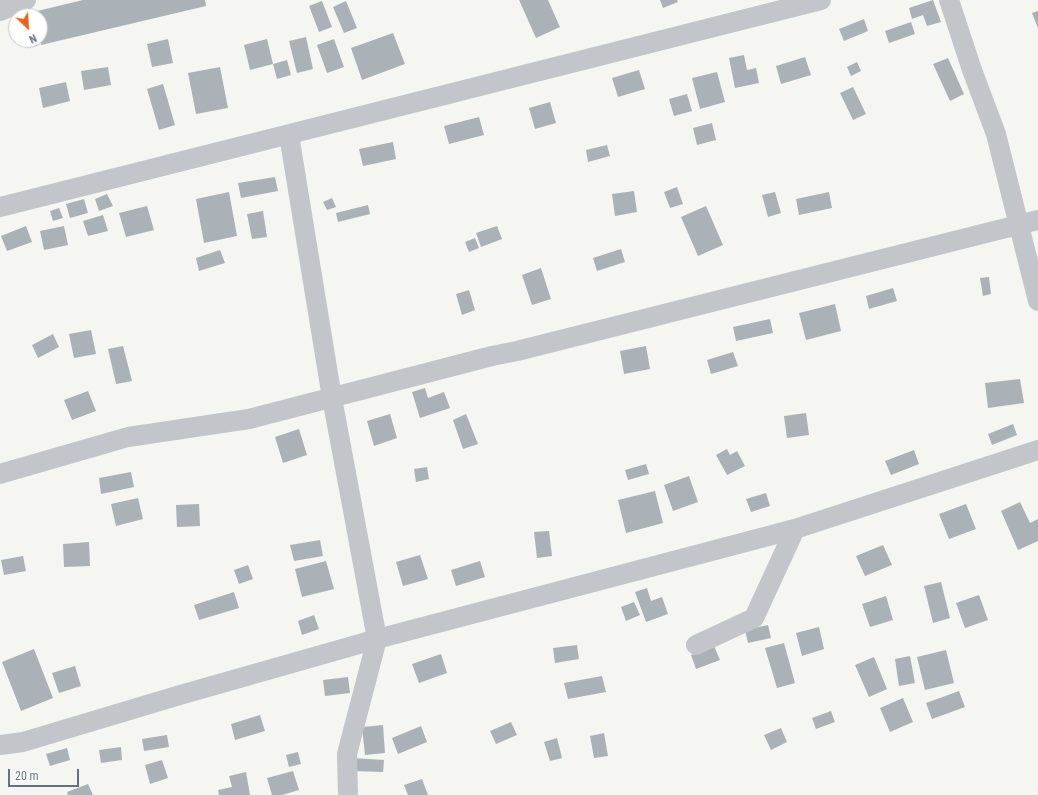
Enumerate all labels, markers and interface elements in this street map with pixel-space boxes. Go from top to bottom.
north arrow [8,8,48,48]
text: N [27,31,39,46]
scale bar [10,761,81,787]
text: 20 m [15,769,39,783]

